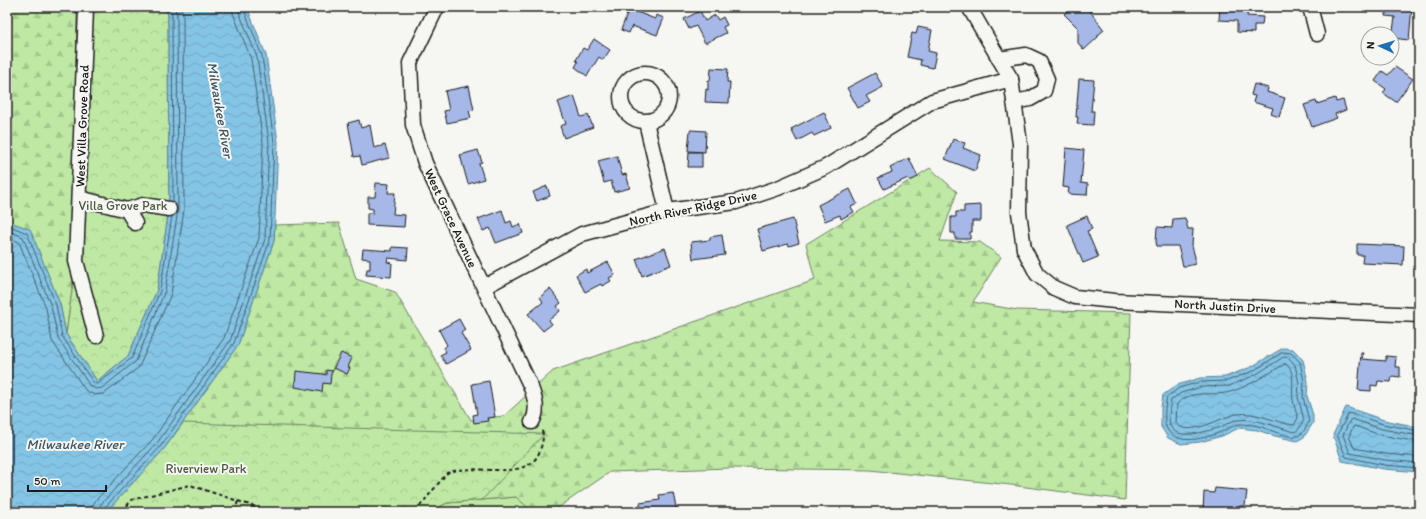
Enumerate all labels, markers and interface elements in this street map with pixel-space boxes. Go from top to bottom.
north arrow [1360,26,1400,66]
text: N [1364,41,1377,50]
water label: Milwaukee River [203,61,237,161]
street label: West Villa Grove Road [72,65,92,187]
street label: West Grace Avenue [421,166,481,270]
street label: North River Ridge Drive [628,187,758,229]
park label: Villa Grove Park [78,198,168,213]
street label: North Justin Drive [1174,296,1276,316]
water label: Milwaukee River [27,436,125,453]
park label: Riverview Park [165,461,247,476]
scale bar [28,467,106,493]
text: 50 m [34,474,60,488]

